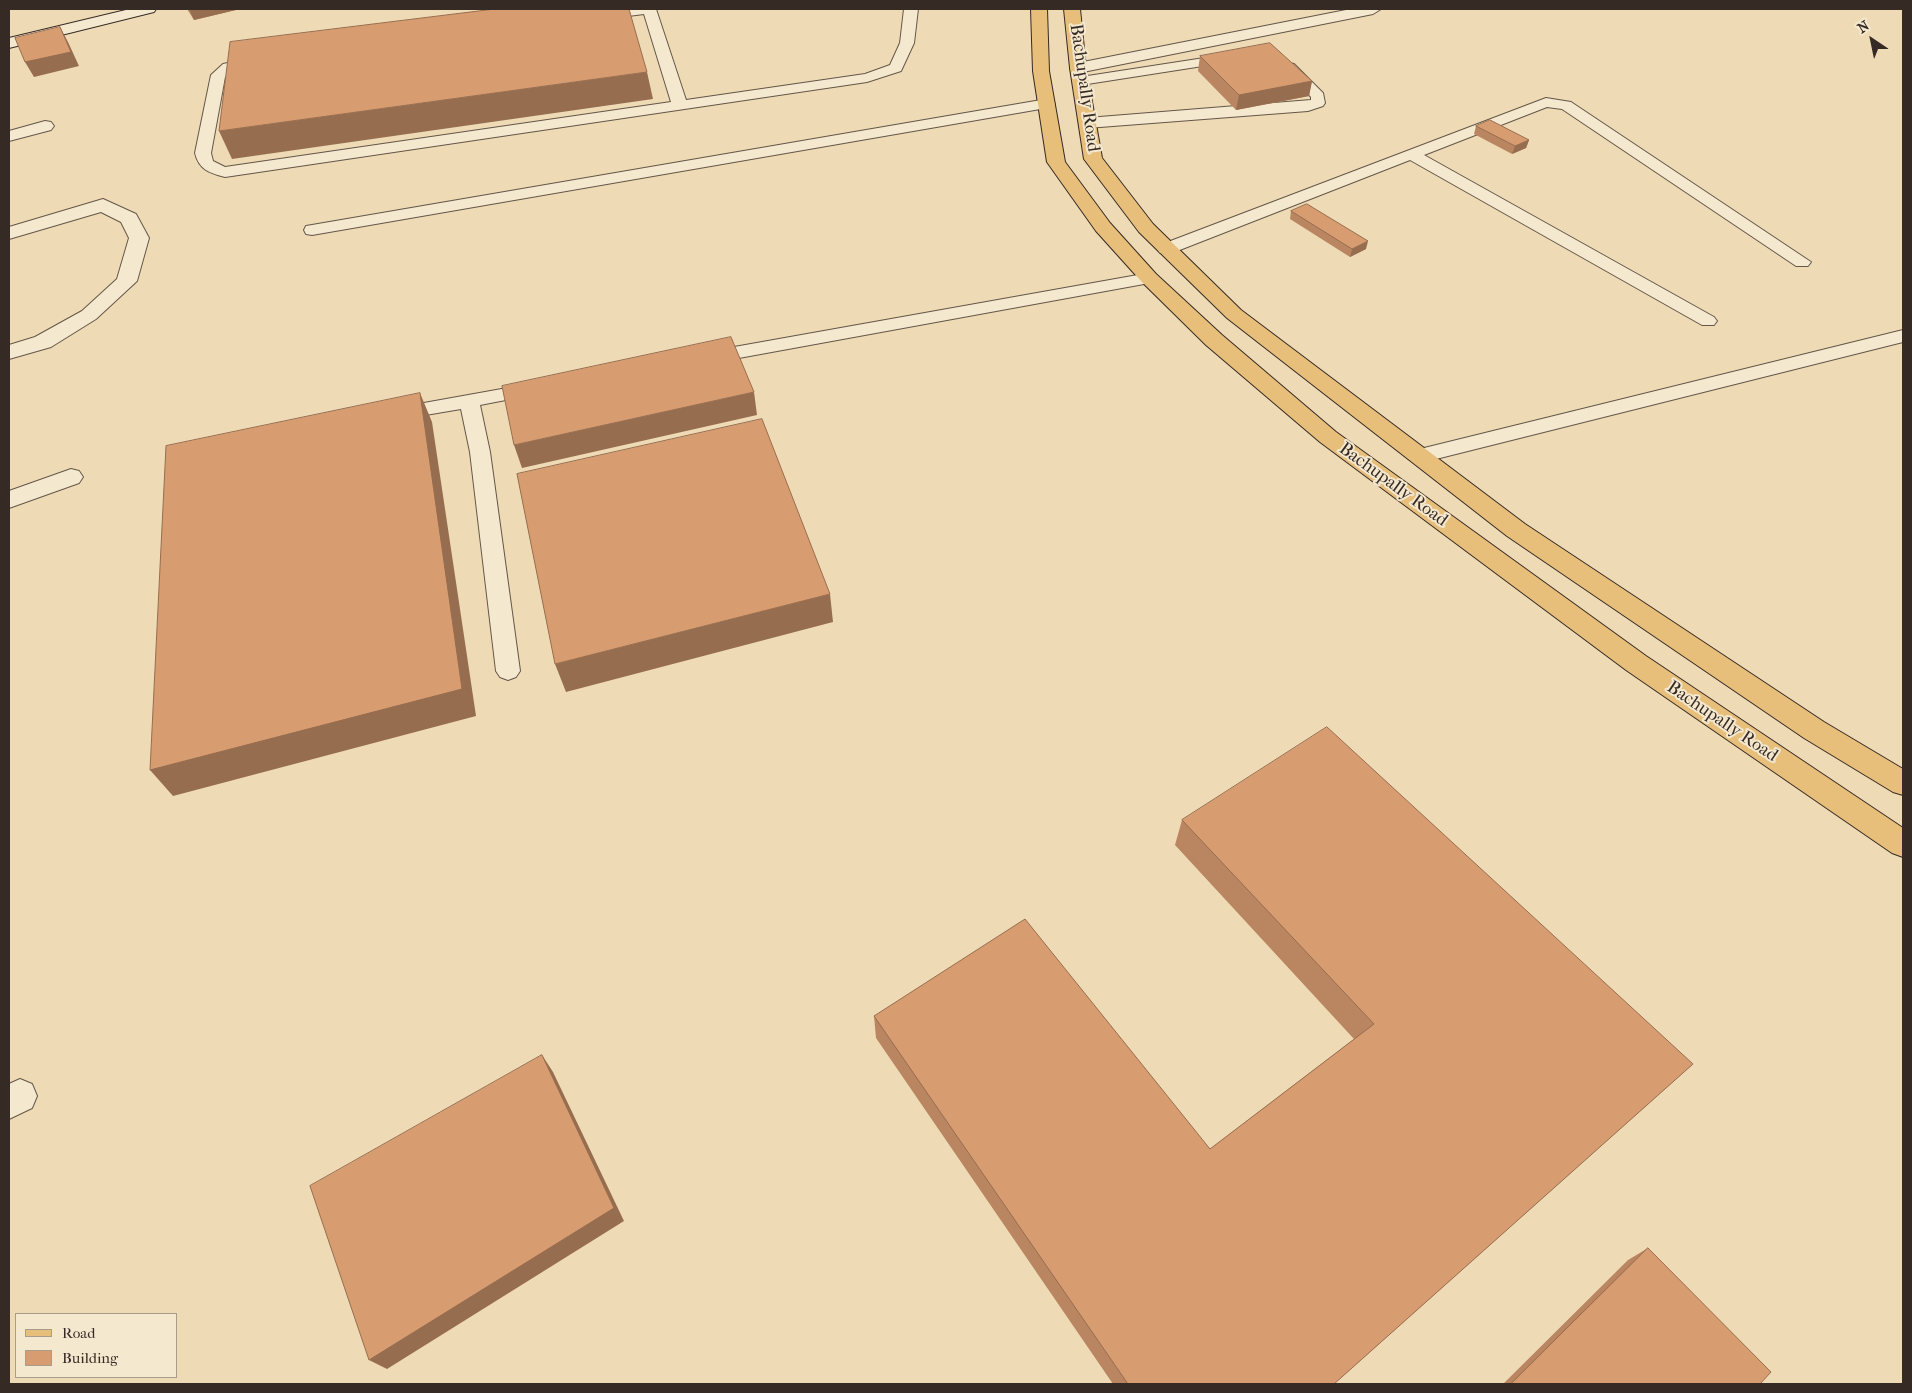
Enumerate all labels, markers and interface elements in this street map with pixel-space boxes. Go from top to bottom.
north arrow [1847,15,1897,65]
text: N [1854,17,1872,37]
street label: Bachupally Road [1064,23,1104,153]
street label: Bachupally Road [1334,438,1452,532]
street label: Bachupally Road [1662,677,1782,767]
legend [15,1313,178,1378]
text: Road [62,1324,95,1342]
text: Building [62,1349,118,1367]

